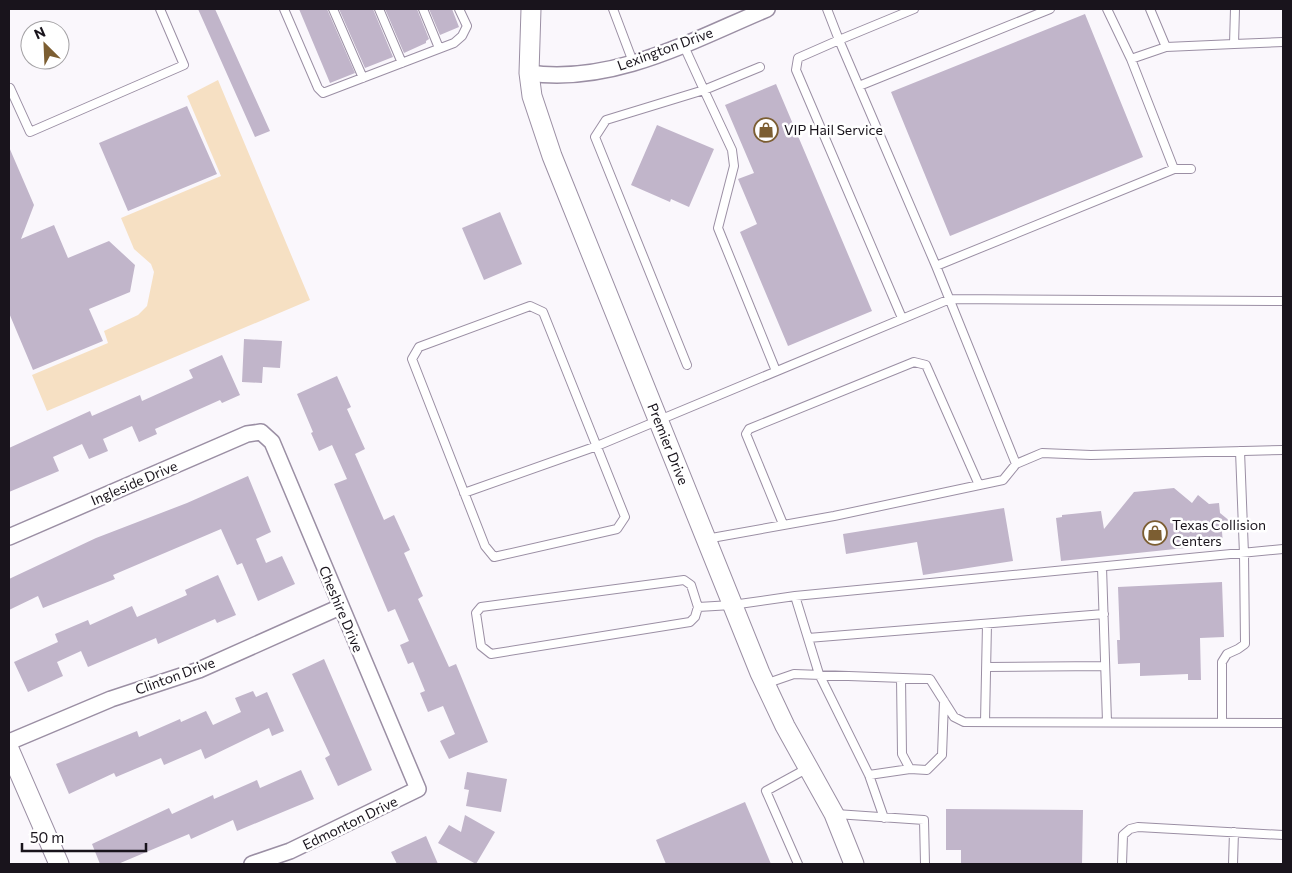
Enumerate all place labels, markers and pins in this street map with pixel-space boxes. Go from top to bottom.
shop icon: VIP Hail Service [753,117,779,143]
place label: VIP Hail Service [784,121,883,138]
place label: Texas Collision Centers [1172,516,1266,549]
shop icon: Texas Collision Centers [1142,520,1168,546]

